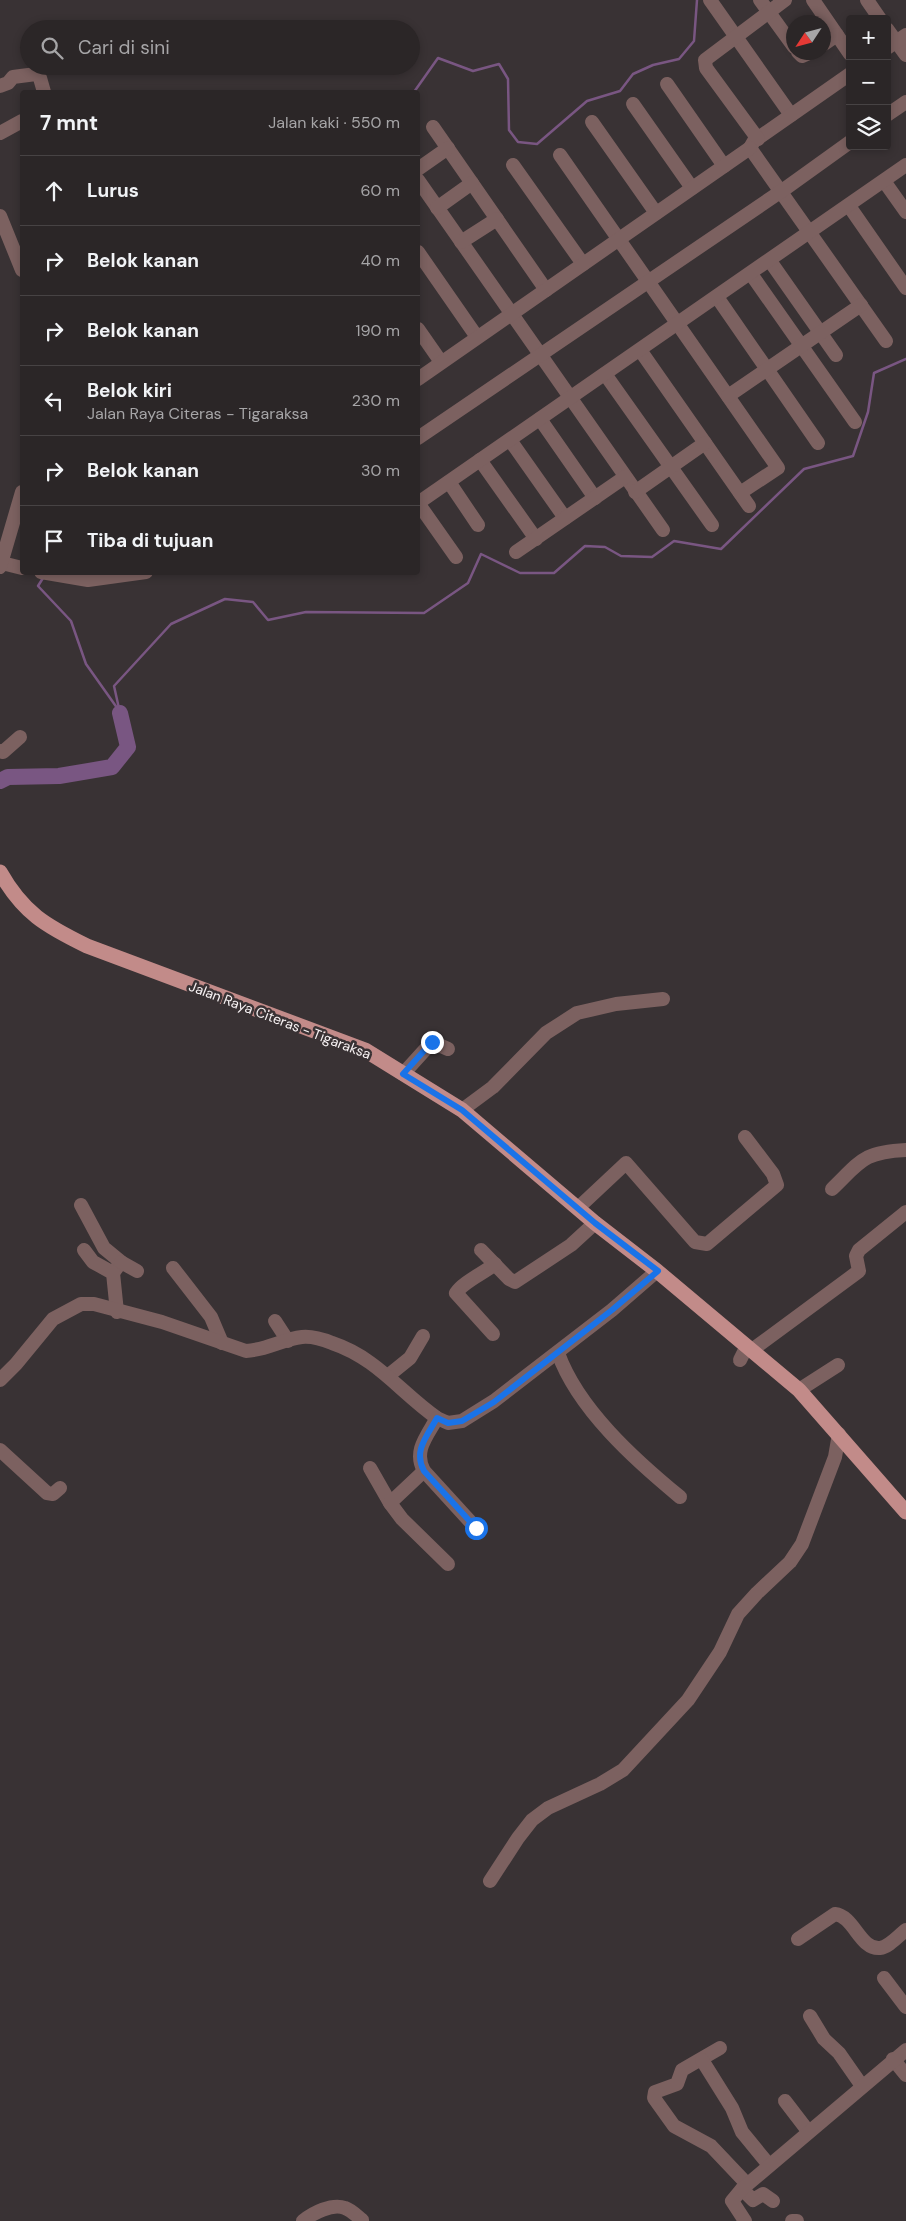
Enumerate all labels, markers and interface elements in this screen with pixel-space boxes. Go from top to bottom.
north arrow [786,15,831,60]
map controls [846,15,891,150]
button: + [846,15,891,60]
search box [20,20,420,75]
icon: search [38,34,66,62]
text: Cari di sini [78,35,170,60]
button: − [846,60,891,105]
button: layers [846,105,891,150]
text: 7 mnt [40,109,98,137]
text: Jalan kaki · 550 m [268,112,400,133]
icon: ahead [40,177,68,205]
text: Lurus [87,178,139,203]
text: 60 m [360,180,400,201]
icon: right [40,247,68,275]
text: Belok kanan [87,248,199,273]
text: 40 m [361,250,400,271]
icon: right [40,317,68,345]
text: Belok kanan [87,318,199,343]
text: 190 m [356,320,400,341]
text: Belok kiri [87,378,172,403]
icon: left [40,387,68,415]
text: 230 m [352,390,400,411]
text: Jalan Raya Citeras - Tigaraksa [87,403,308,424]
icon: right [40,457,68,485]
text: Belok kanan [87,458,199,483]
text: 30 m [361,460,400,481]
icon: arrive [40,527,68,555]
text: Tiba di tujuan [87,528,213,553]
street label: Jalan Raya Citeras - Tigaraksa [186,977,374,1063]
route end [421,1031,444,1054]
route start [465,1517,488,1540]

